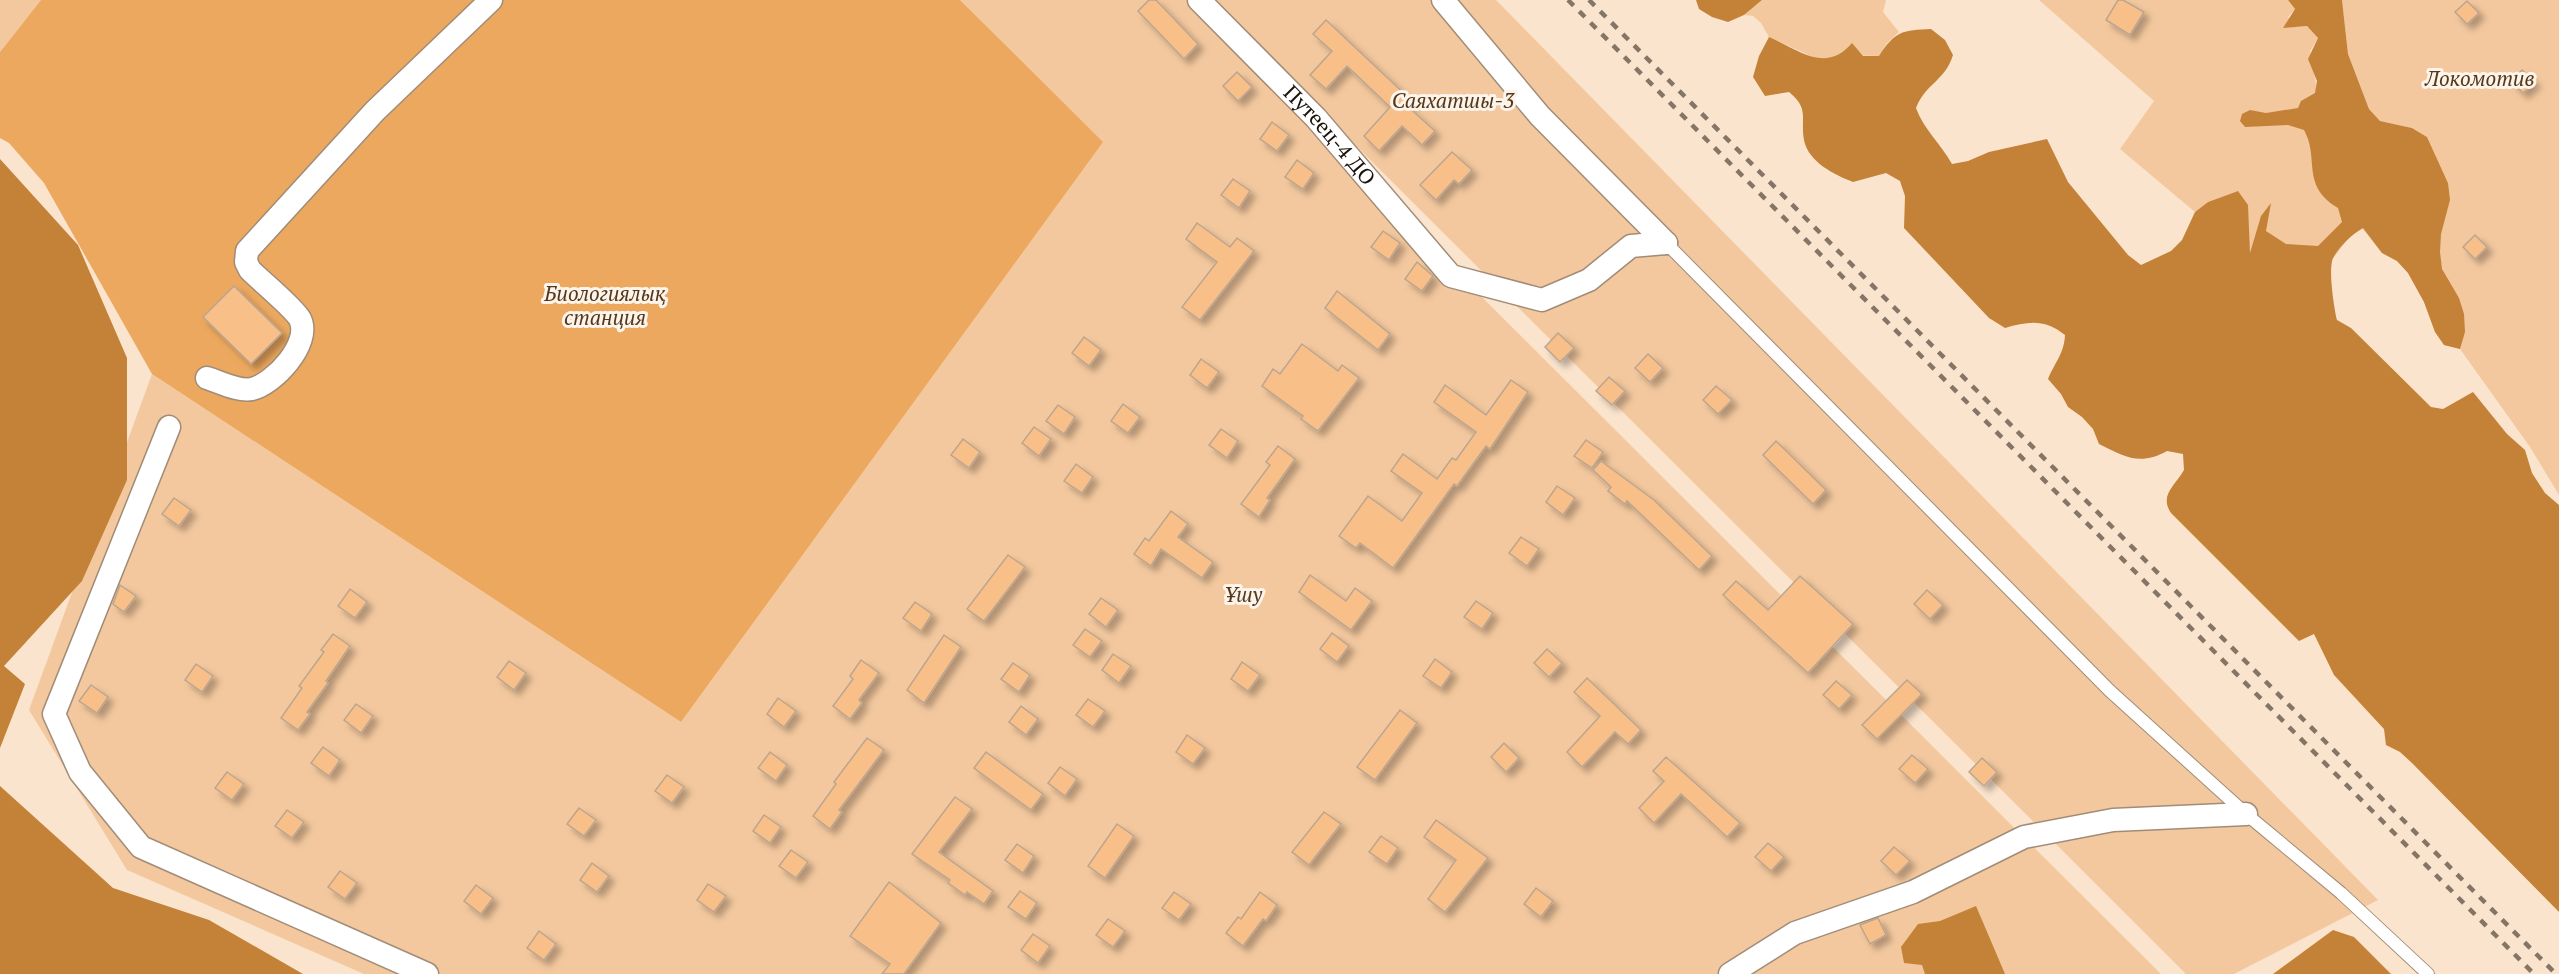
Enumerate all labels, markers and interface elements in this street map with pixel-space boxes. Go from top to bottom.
park label: Локомотив [2424,64,2535,92]
street label: Путеец-4 ДО [1278,78,1382,191]
park label: Саяхатшы-3 [1392,86,1515,114]
park label: Биологиялық станция [543,279,666,331]
park label: Ұшу [1224,580,1263,608]

